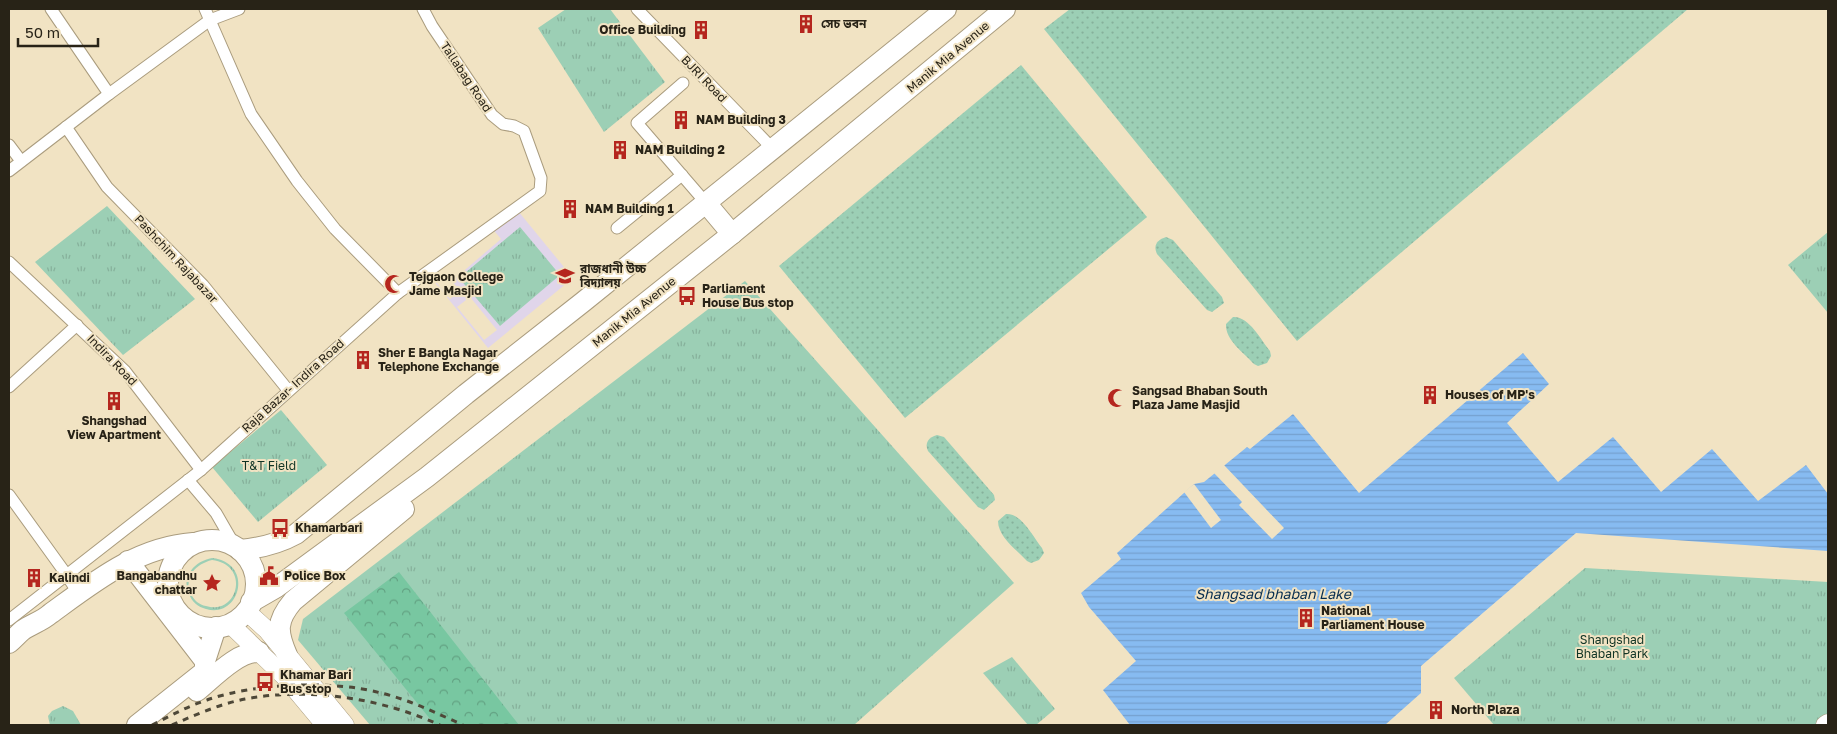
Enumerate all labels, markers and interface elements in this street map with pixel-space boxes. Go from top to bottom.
building icon: সেচ ভবন [795,13,817,35]
scale bar [18,15,98,47]
place label: সেচ ভবন [821,16,867,31]
street label: Manik Mia Avenue [903,18,992,96]
building icon: Office Building [690,19,712,41]
place label: Office Building [599,22,686,37]
text: 50 m [25,23,60,41]
street label: Tallabag Road [437,39,495,115]
street label: BJRI Road [678,52,730,105]
building icon: NAM Building 3 [670,109,692,131]
place label: NAM Building 3 [696,112,786,127]
building icon: NAM Building 2 [609,139,631,161]
place label: NAM Building 2 [635,142,725,157]
building icon: NAM Building 1 [559,198,581,220]
place label: NAM Building 1 [585,201,674,216]
street label: Pashchim Rajabazar [131,211,221,306]
place label: রাজধানী উচ্চ বিদ্যালয় [579,261,646,290]
school or university icon: রাজধানী উচ্চ বিদ্যালয় [554,265,576,287]
place label: Tejgaon College Jame Masjid [409,269,503,298]
mosque icon: Tejgaon College Jame Masjid [383,273,405,295]
street label: Manik Mia Avenue [589,273,679,350]
place label: Parliament House Bus stop [702,281,794,310]
bus stop icon: Parliament House Bus stop [676,285,698,307]
street label: Indira Road [84,331,141,388]
street label: Raja Bazar- Indira Road [238,336,347,436]
place label: Sher E Bangla Nagar Telephone Exchange [378,345,499,374]
building icon: Sher E Bangla Nagar Telephone Exchange [352,349,374,371]
place label: Sangsad Bhaban South Plaza Jame Masjid [1132,383,1267,412]
building icon: Houses of MP's [1419,384,1441,406]
mosque icon: Sangsad Bhaban South Plaza Jame Masjid [1106,387,1128,409]
place label: Houses of MP's [1445,387,1535,402]
building icon: Shangshad View Apartment [103,390,125,412]
place label: Shangshad View Apartment [67,413,161,442]
park label: T&T Field [242,458,296,473]
bus stop icon: Khamarbari [269,517,291,539]
place label: Khamarbari [295,520,362,535]
public building icon: Police Box [258,565,280,587]
building icon: Kalindi [23,567,45,589]
place label: Bangabandhu chattar [117,568,197,597]
place label: Police Box [284,568,346,583]
place label: Kalindi [49,570,90,585]
place icon: Bangabandhu chattar [201,572,223,594]
water label: Shangsad bhaban Lake [1195,585,1352,602]
place label: National Parliament House [1321,603,1425,632]
building icon: National Parliament House [1295,607,1317,629]
park label: Shangshad Bhaban Park [1576,632,1649,661]
place label: Khamar Bari Bus stop [280,667,351,696]
bus stop icon: Khamar Bari Bus stop [254,671,276,693]
building icon: North Plaza [1425,699,1447,721]
place label: North Plaza [1451,702,1519,717]

